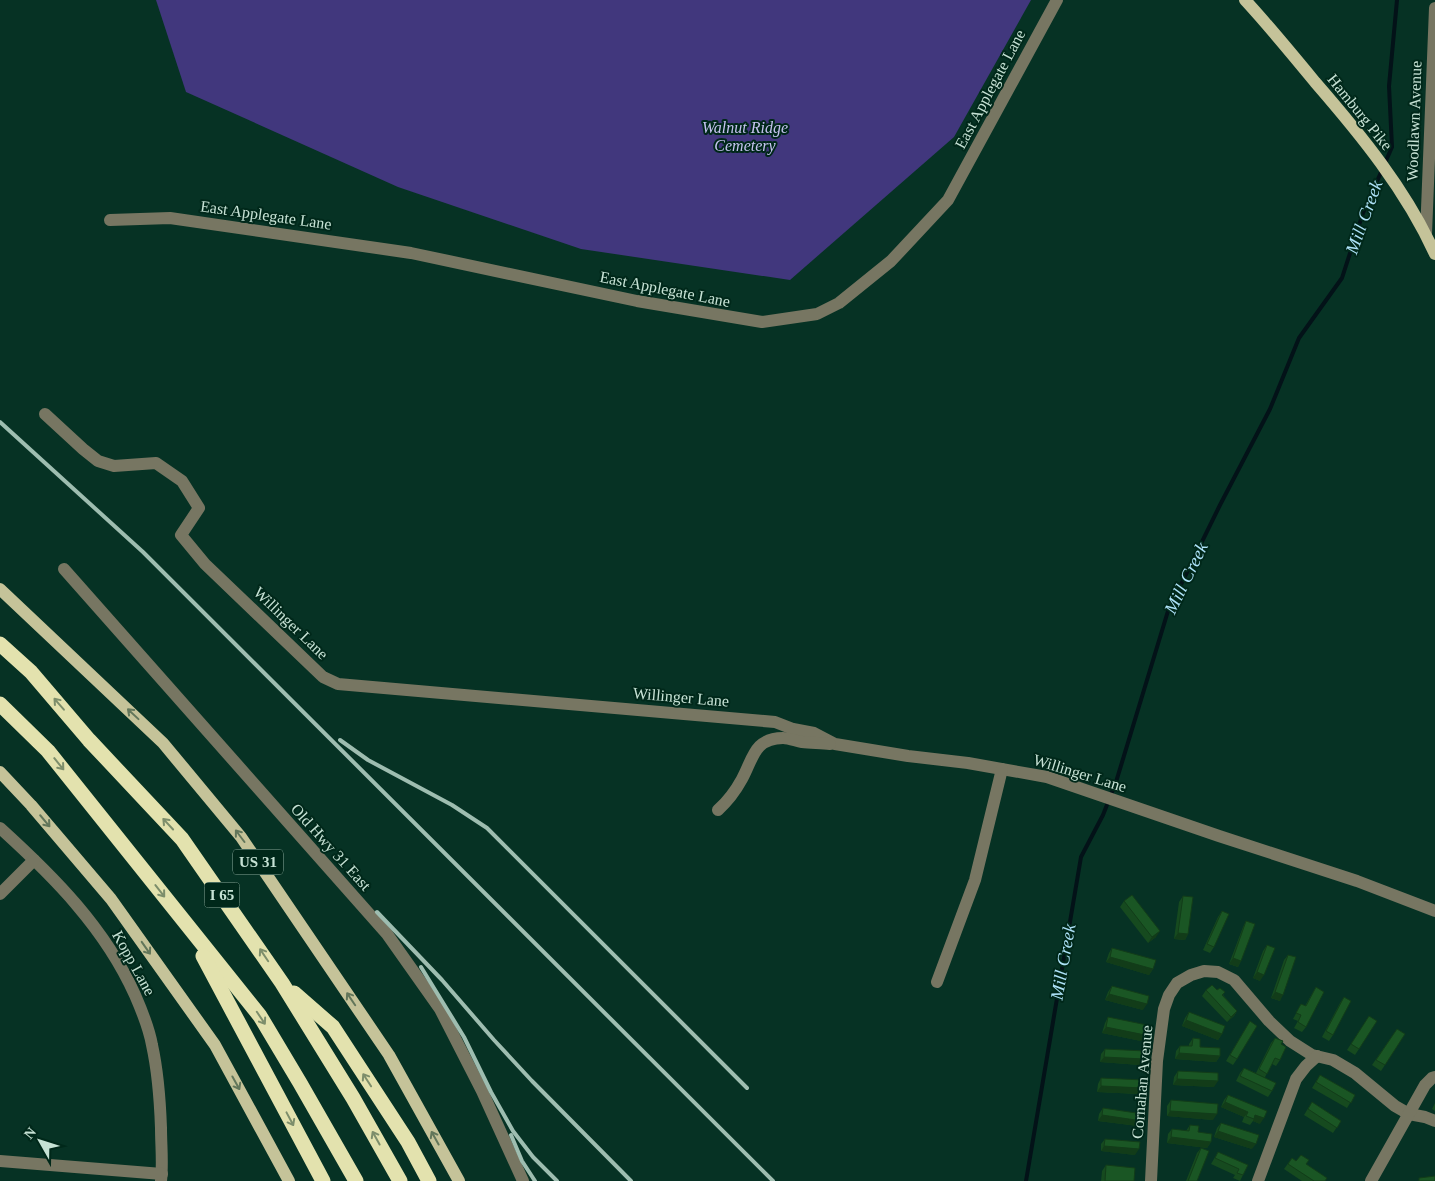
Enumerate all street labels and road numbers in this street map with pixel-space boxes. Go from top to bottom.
street label: East Applegate Lane [951,27,1029,152]
street label: Woodlawn Avenue [1403,60,1425,182]
street label: Hamburg Pike [1323,71,1396,154]
street label: East Applegate Lane [199,197,333,234]
street label: East Applegate Lane [598,268,732,311]
street label: Willinger Lane [250,583,332,663]
street label: Willinger Lane [632,684,730,711]
street label: Willinger Lane [1031,751,1129,796]
street label: Old Hwy 31 East [287,800,375,895]
road number: US 31 [233,850,283,874]
road number: I 65 [204,882,240,908]
street label: Kopp Lane [108,928,159,999]
street label: Cornahan Avenue [1129,1025,1155,1139]

